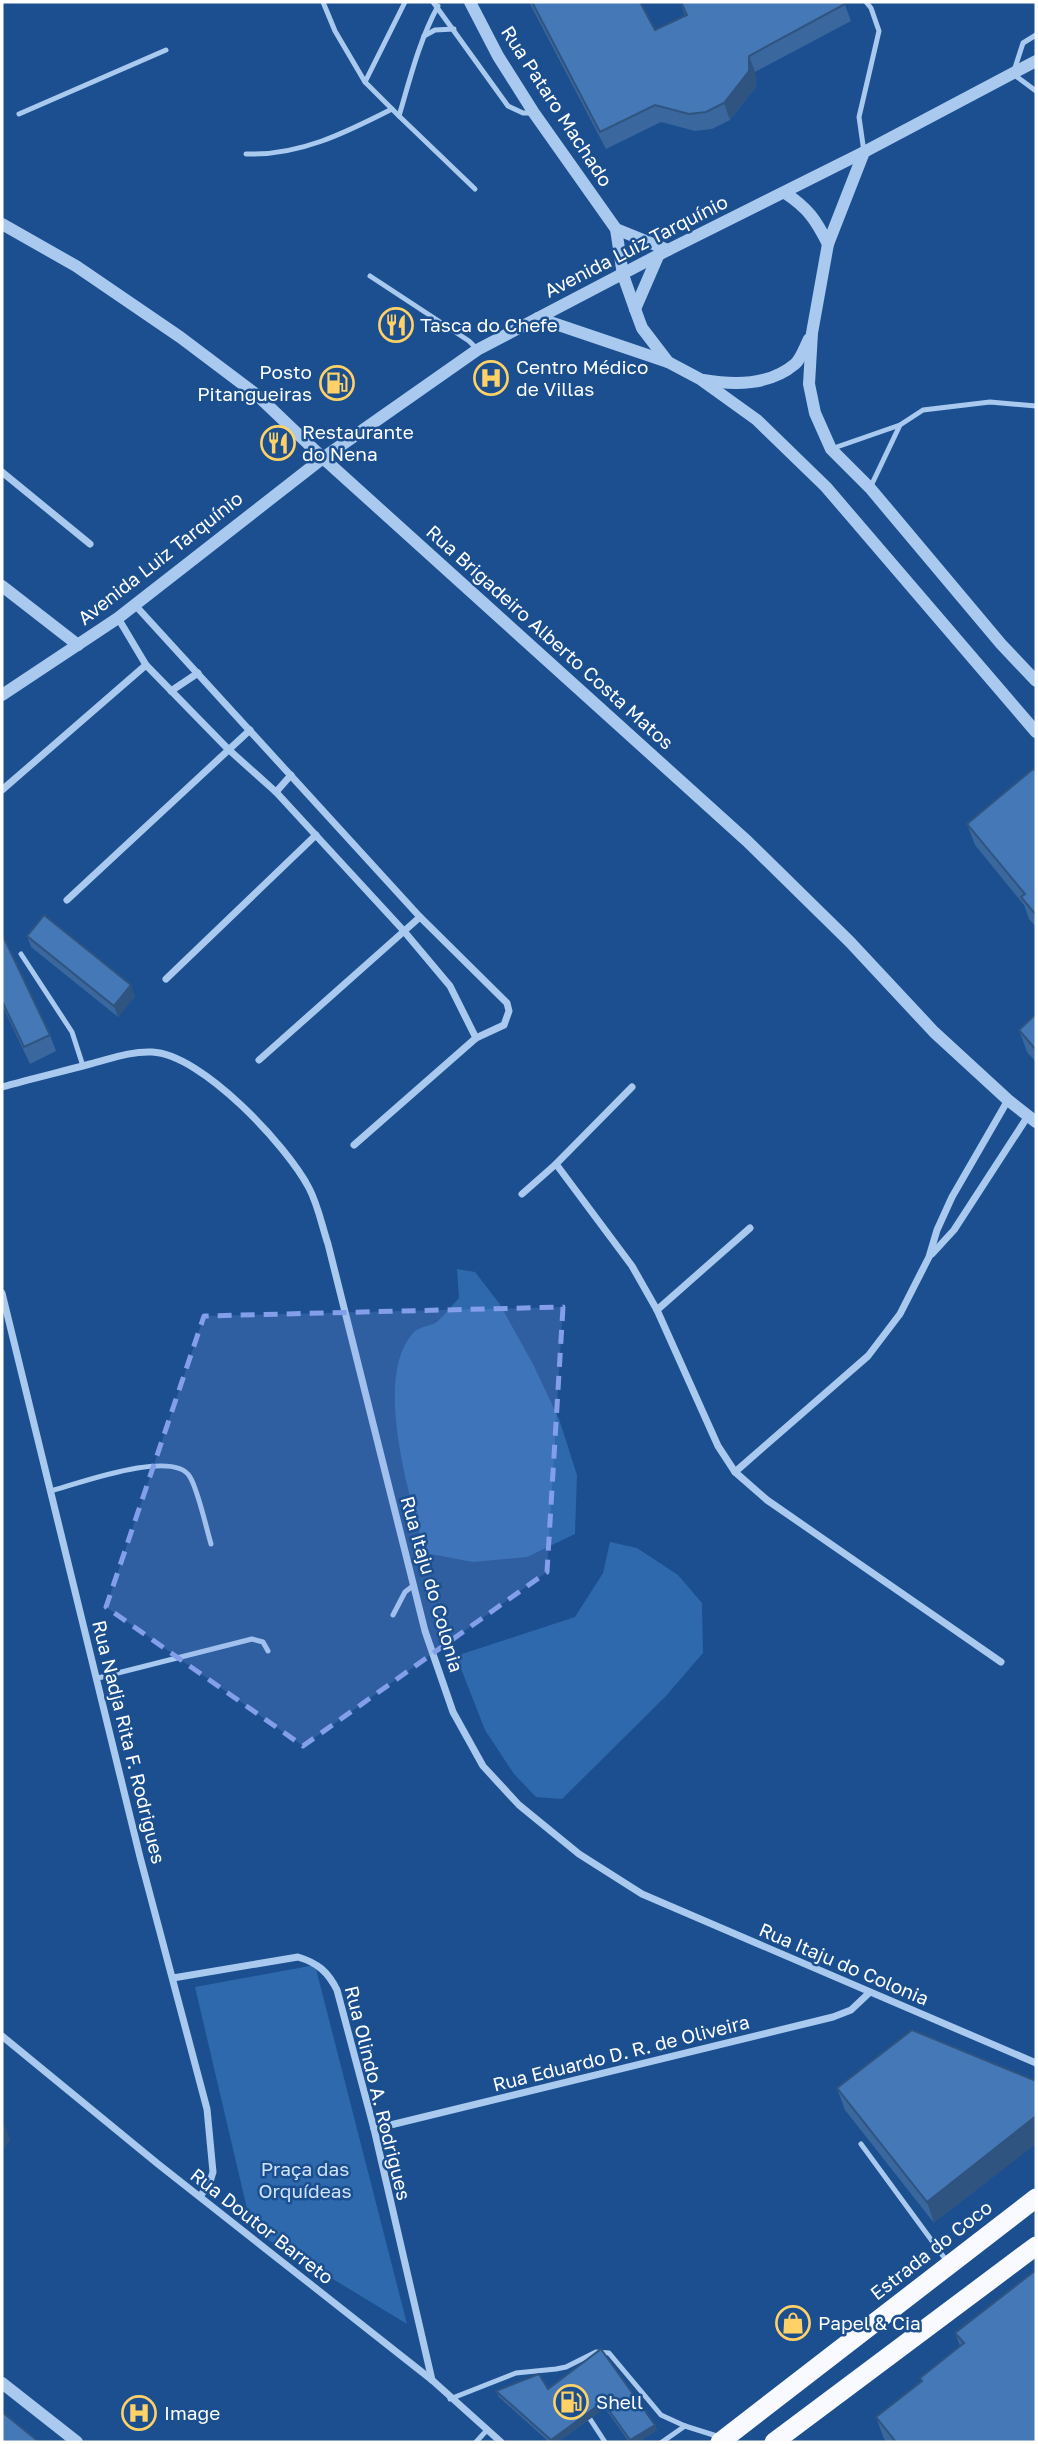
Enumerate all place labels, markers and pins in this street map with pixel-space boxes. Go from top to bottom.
restaurant icon: Tasca do Chefe [377,306,415,344]
place label: Tasca do Chefe [420,313,558,336]
place label: Centro Médico de Villas [516,355,648,400]
hospital icon: Centro Médico de Villas [472,359,510,397]
place label: Posto Pitangueiras [197,360,312,405]
fuel station icon: Posto Pitangueiras [318,364,356,402]
place label: Restaurante do Nena [302,420,414,465]
restaurant icon: Restaurante do Nena [259,424,297,462]
shop icon: Papel & Cia [774,2304,812,2342]
place label: Papel & Cia [818,2311,921,2334]
fuel station icon: Shell [552,2383,590,2421]
place label: Shell [596,2390,643,2413]
hospital icon: Image [120,2394,158,2432]
place label: Image [164,2401,220,2424]

